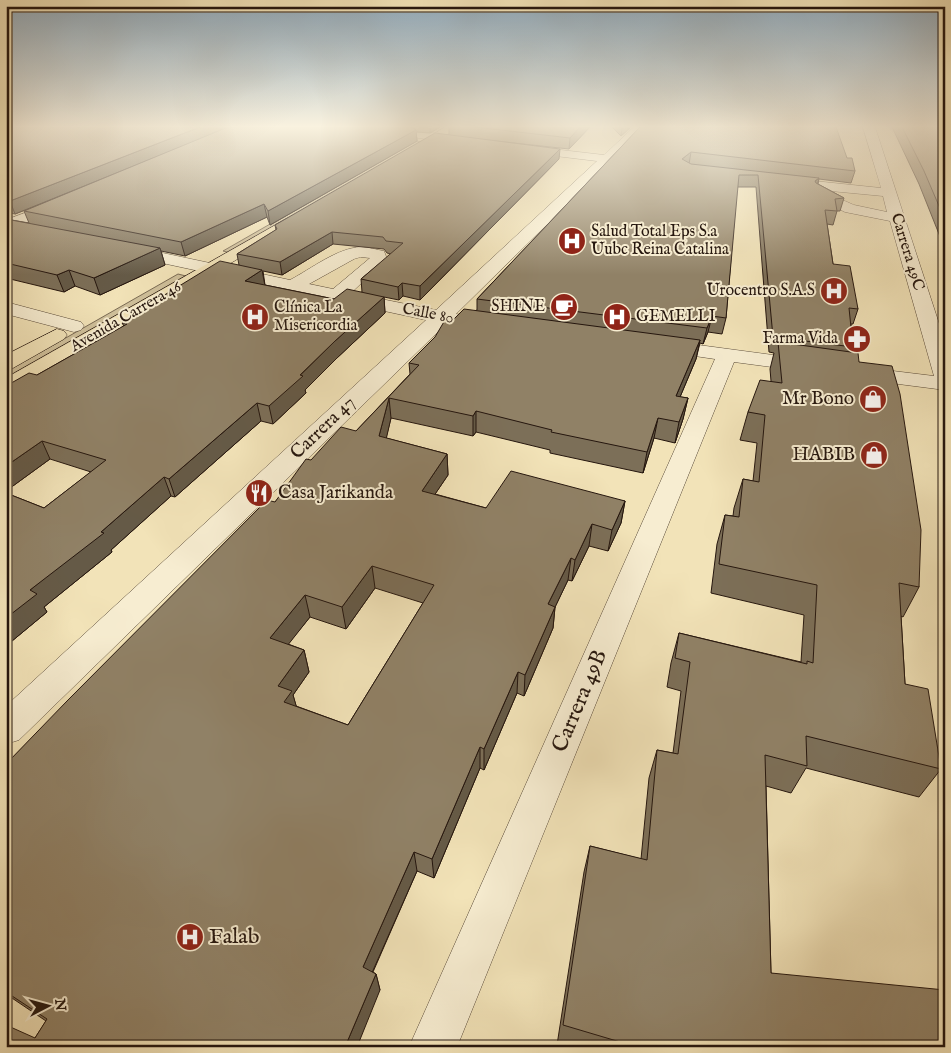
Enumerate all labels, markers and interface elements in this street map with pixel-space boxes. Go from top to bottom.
street label: Carrera 49C [886,211,928,293]
place label: Salud Total Eps S.a Uubc Reina Catalina [591,222,729,260]
hospital icon: Salud Total Eps S.a Uubc Reina Catalina [557,226,587,256]
hospital icon: Urocentro S.A.S [819,276,849,306]
street label: Avenida Carrera 46 [66,277,185,357]
place label: Urocentro S.A.S [706,281,815,301]
cafe icon: SHINE [549,292,579,322]
place label: SHINE [491,297,545,317]
place label: Clínica La Misericordia [274,298,358,336]
street label: Calle 80 [401,299,456,329]
hospital icon: Clínica La Misericordia [240,302,270,332]
hospital icon: GEMELLI [602,302,632,332]
place label: GEMELLI [636,307,716,327]
pharmacy icon: Farma Vida [842,324,872,354]
place label: Farma Vida [762,329,838,349]
shop icon: Mr Bono [858,384,888,414]
place label: Mr Bono [782,387,854,411]
street label: Carrera 47 [285,391,361,465]
shop icon: HABIB [859,440,889,470]
place label: HABIB [793,443,855,467]
restaurant icon: Casa Jarikanda [244,478,274,508]
place label: Casa Jarikanda [278,481,394,505]
street label: Carrera 49B [546,645,614,757]
hospital icon: Falab [175,922,205,952]
place label: Falab [209,923,260,951]
north arrow [22,980,72,1030]
text: N [50,997,70,1012]

